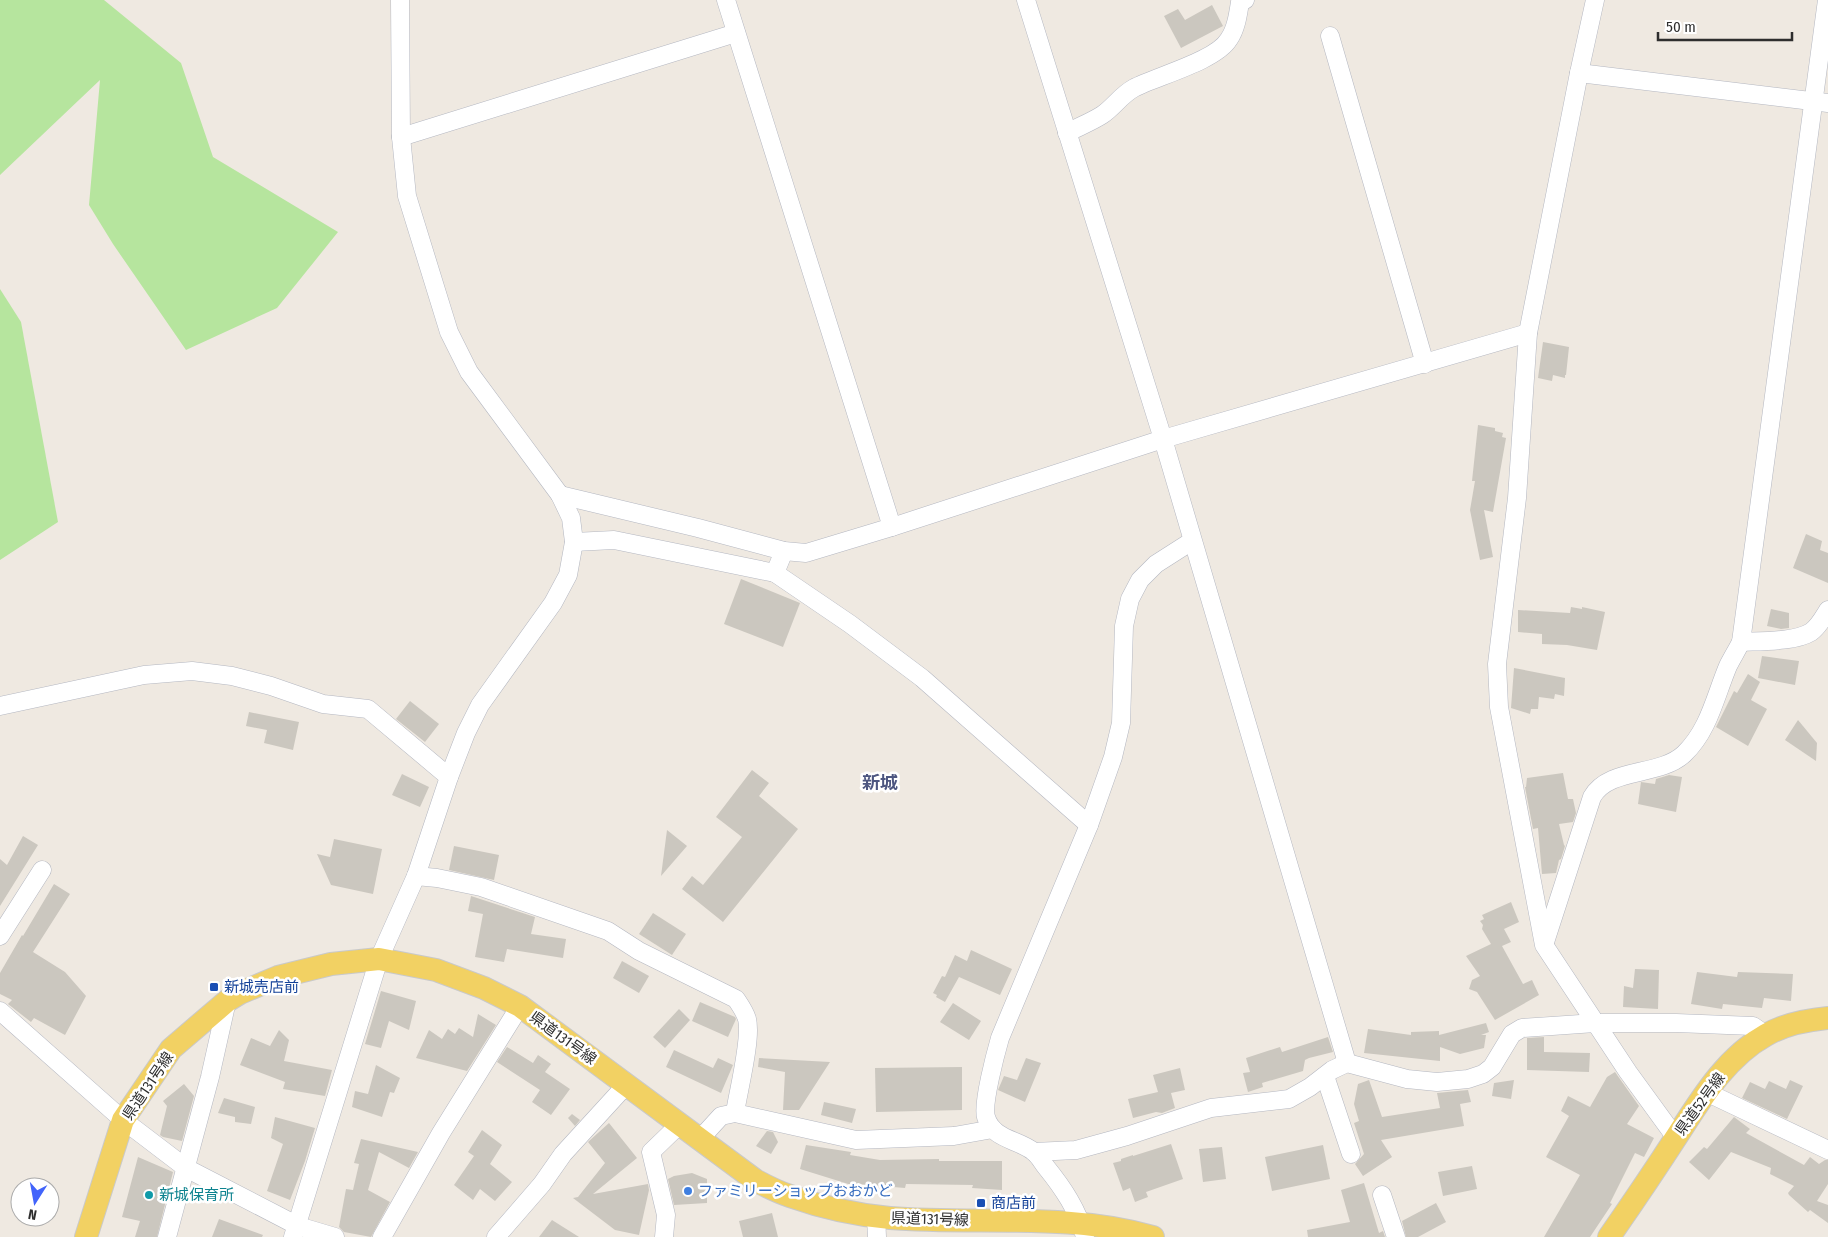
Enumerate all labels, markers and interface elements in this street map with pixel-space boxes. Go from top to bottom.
scale bar [1658,10,1792,42]
text: 50 m [1666,18,1696,36]
district label: 新城 [862,772,898,794]
place label: 新城売店前 [224,978,299,996]
marker: 新城売店前 [208,981,220,993]
street label: 県道131号線 [526,1008,600,1068]
street label: 県道131号線 [119,1049,177,1123]
street label: 県道52号線 [1671,1069,1729,1139]
north arrow [10,1177,60,1227]
place label: ファミリーショップおおかど [698,1182,893,1200]
marker: ファミリーショップおおかど [682,1185,694,1197]
place label: 新城保育所 [159,1186,234,1204]
marker: 新城保育所 [143,1189,155,1201]
place label: 商店前 [991,1194,1036,1212]
marker: 商店前 [975,1197,987,1209]
text: N [27,1205,38,1223]
street label: 県道131号線 [891,1209,969,1229]

